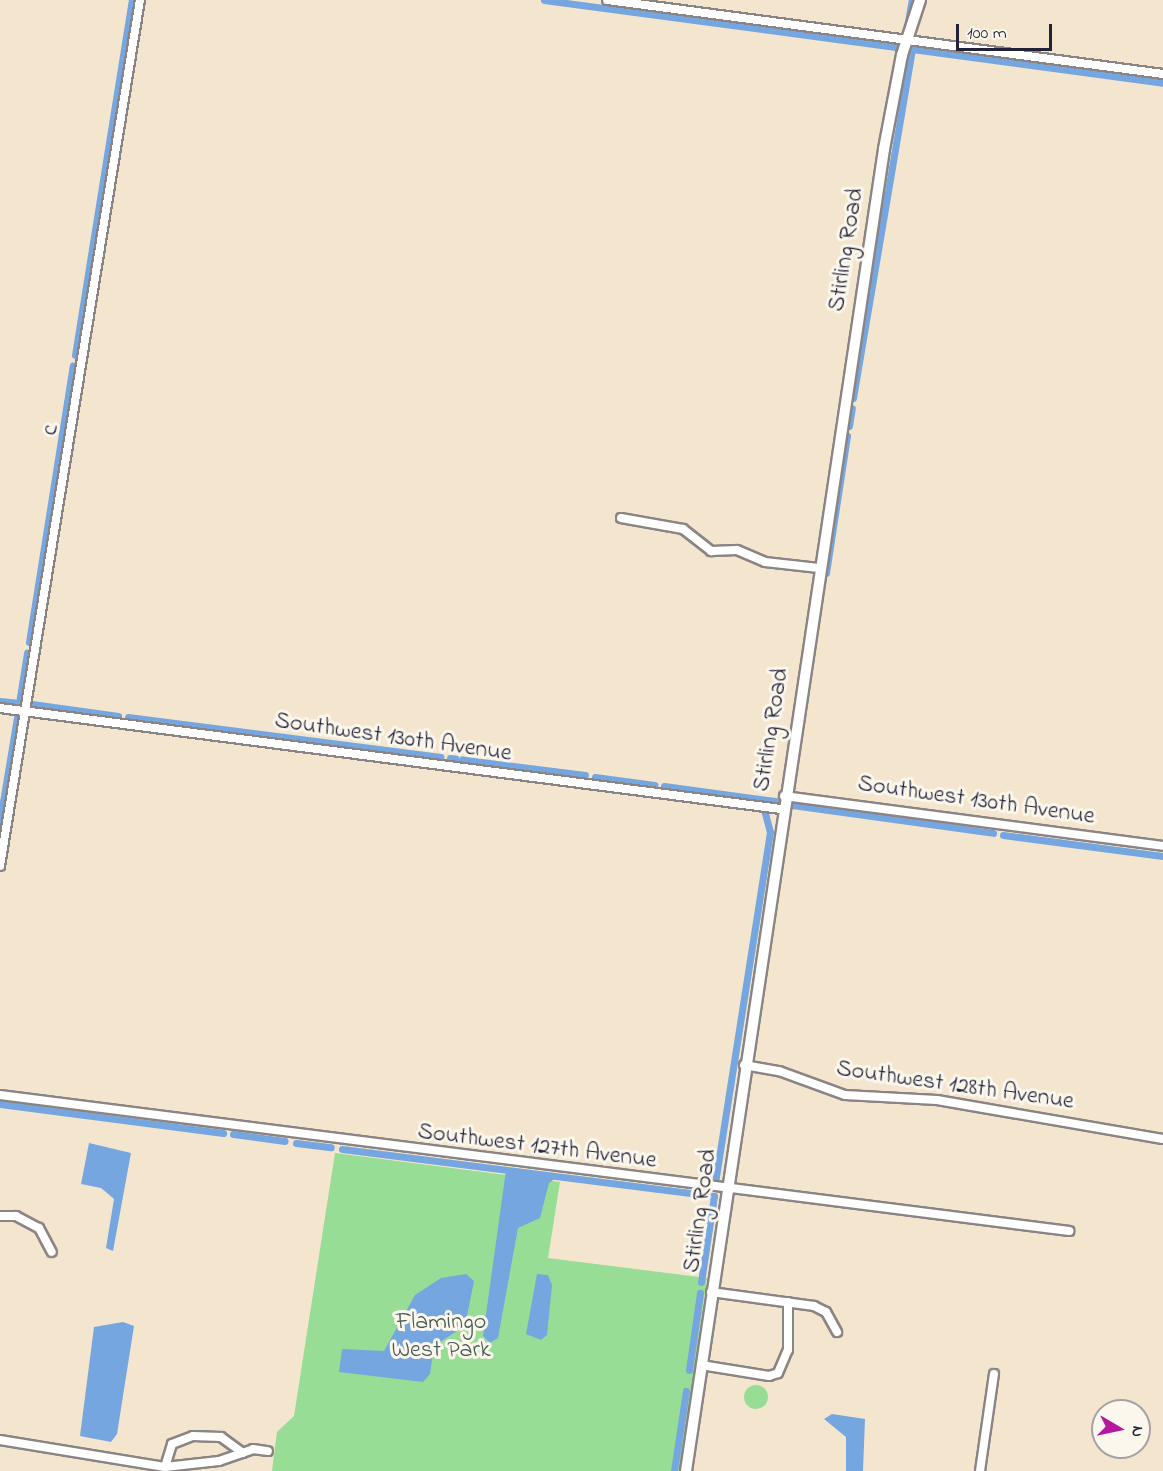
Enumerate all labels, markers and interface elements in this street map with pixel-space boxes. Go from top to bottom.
scale bar [959,12,1055,50]
text: 100 m [967,21,1007,47]
street label: Stirling Road [823,186,871,314]
street label: c [36,422,66,438]
street label: Stirling Road [748,666,796,794]
street label: Southwest 130th Avenue [273,707,513,769]
street label: Southwest 130th Avenue [856,770,1096,832]
street label: Southwest 128th Avenue [834,1055,1076,1117]
street label: Southwest 127th Avenue [416,1118,658,1176]
street label: Stirling Road [678,1147,724,1275]
park label: Flamingo West Park [392,1309,490,1365]
north arrow [1091,1399,1151,1459]
text: N [1124,1424,1150,1439]

